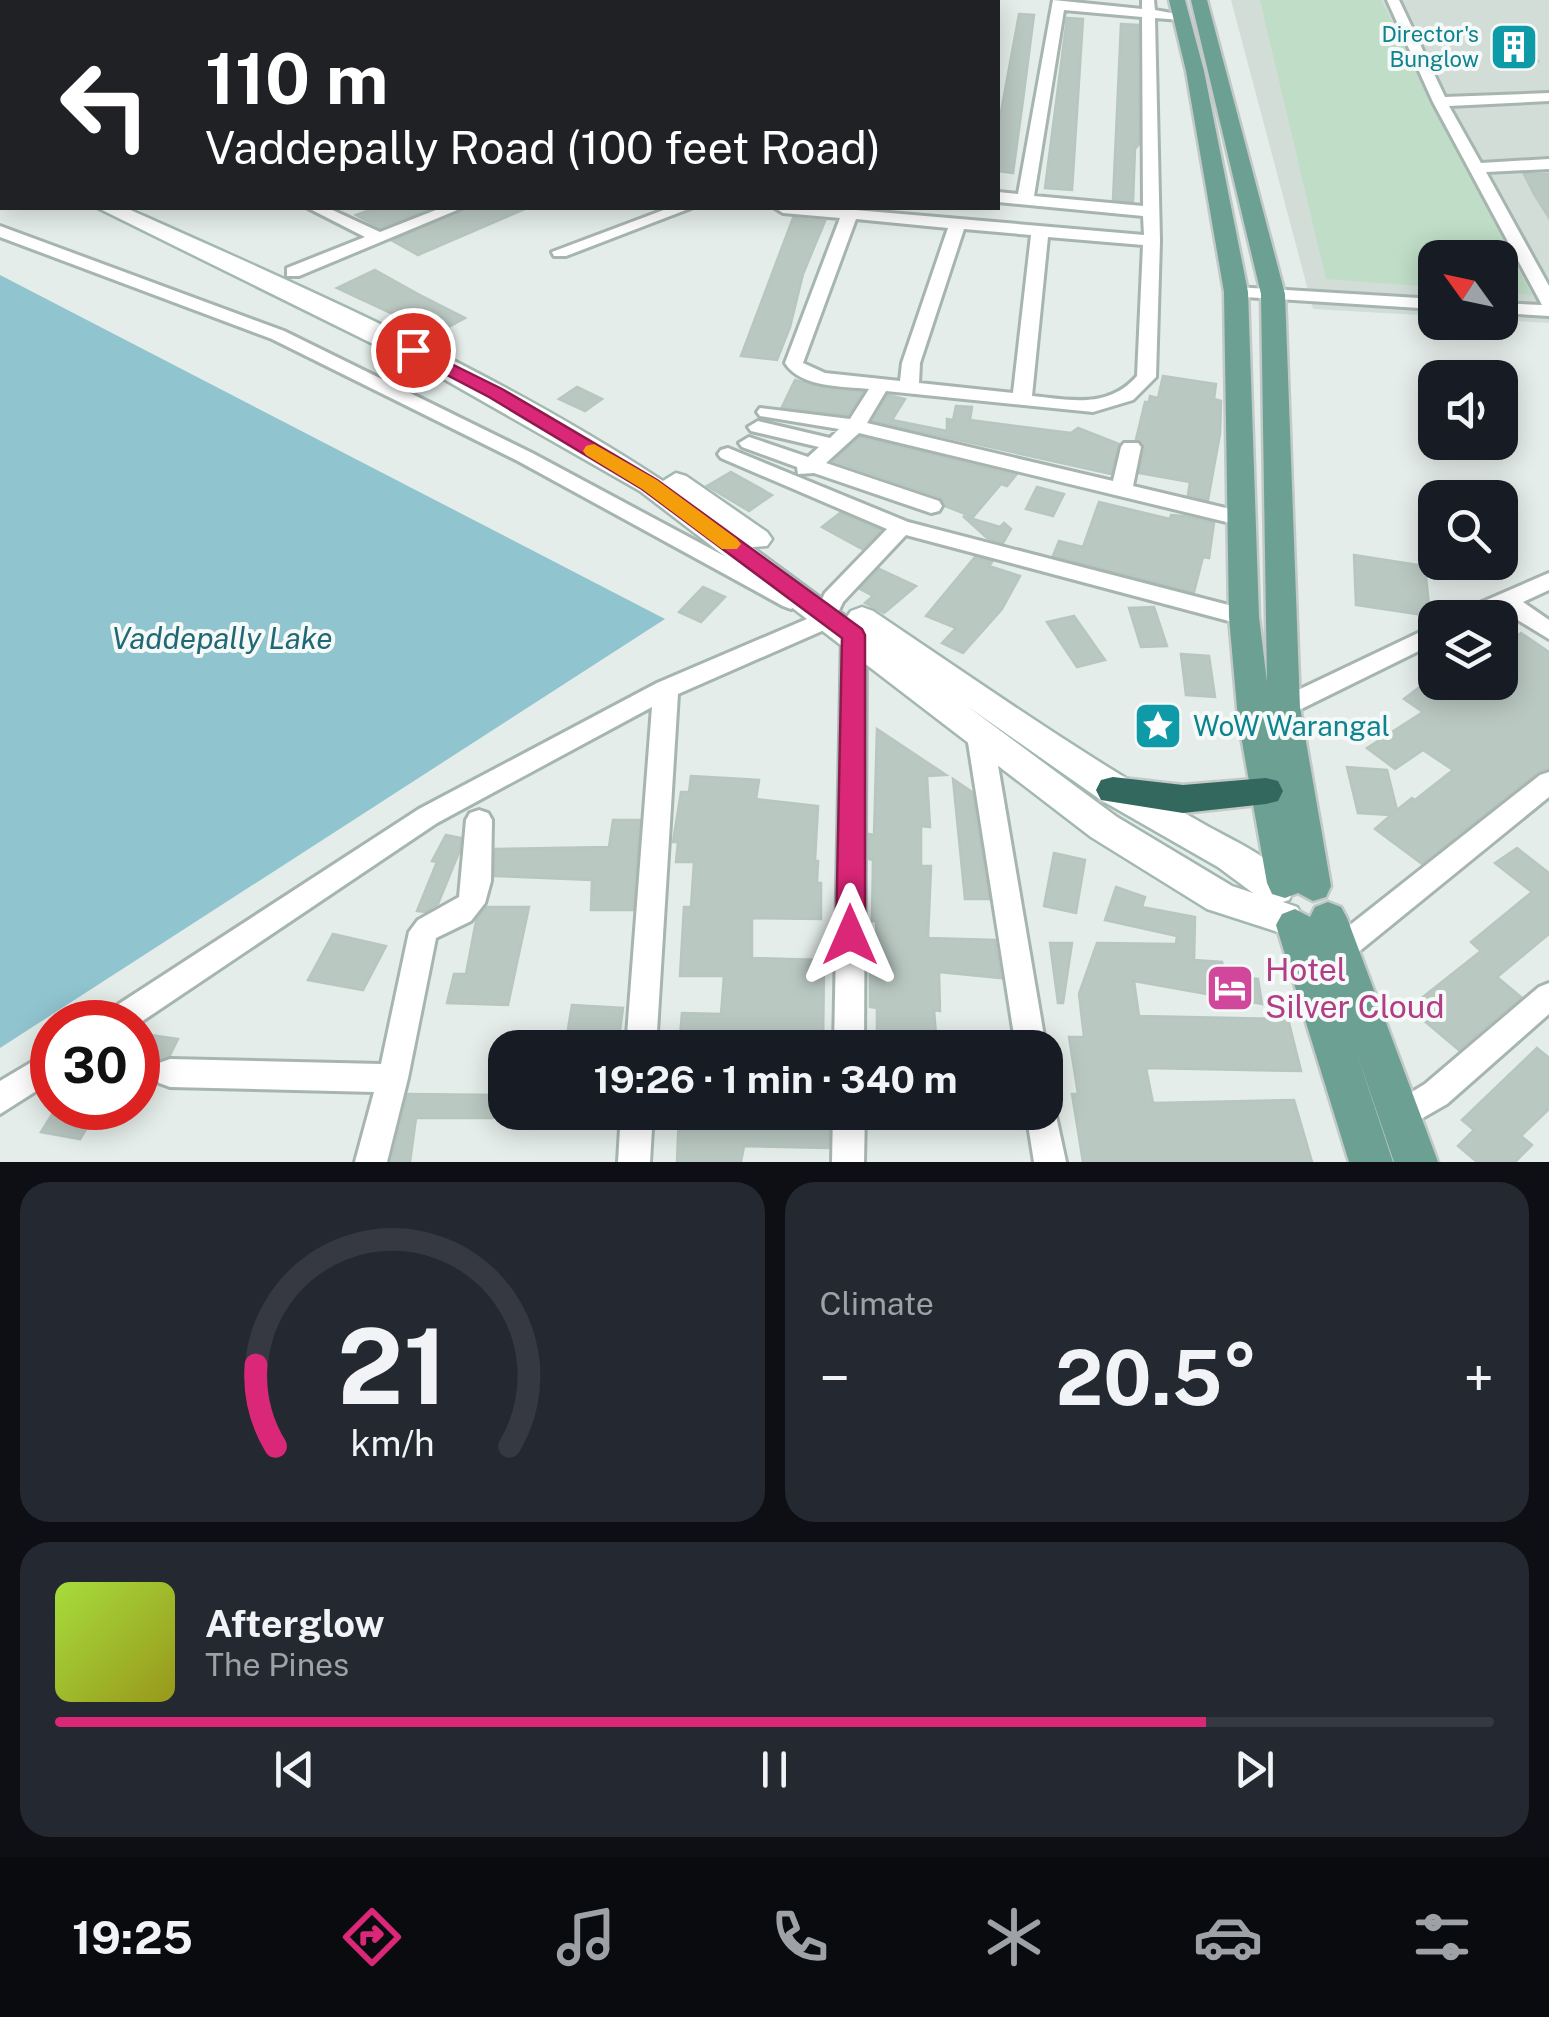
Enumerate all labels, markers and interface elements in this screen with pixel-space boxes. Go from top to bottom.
place label: Director's Bunglow [1381,21,1479,72]
building icon: Director's Bunglow [1488,21,1540,73]
text: 110 m [205,37,389,120]
icon: left [40,40,170,170]
text: Vaddepally Road (100 feet Road) [205,121,881,174]
north arrow [1418,240,1518,340]
map controls [1418,240,1518,700]
pin [371,308,456,393]
icon: arrive [386,323,441,378]
button: sound [1418,360,1518,460]
button: search [1418,480,1518,580]
button: layers [1418,600,1518,700]
water label: Vaddepally Lake [111,620,333,656]
place icon: WoW Warangal [1132,700,1184,752]
place label: WoW Warangal [1193,709,1390,742]
position arrow [798,883,902,987]
place label: Hotel Silver Cloud [1265,951,1445,1025]
hotel icon: Hotel Silver Cloud [1204,962,1256,1014]
speed limit sign: 30 [30,1000,160,1130]
text: 19:26 · 1 min · 340 m [593,1057,958,1102]
text: Climate [820,1285,934,1322]
text: 21 [337,1305,448,1427]
text: 20.5° [1056,1334,1258,1422]
text: − [820,1346,850,1410]
text: + [1463,1346,1494,1410]
text: km/h [350,1422,434,1464]
text: Afterglow [205,1601,385,1646]
text: The Pines [205,1646,349,1683]
icon: previous [267,1742,322,1797]
icon: pause [747,1742,802,1797]
icon: next [1227,1742,1282,1797]
icon: directions [337,1902,407,1972]
icon: music [551,1902,621,1972]
icon: phone [765,1902,835,1972]
icon: climate [979,1902,1049,1972]
icon: car [1193,1902,1263,1972]
icon: filters [1407,1902,1477,1972]
text: 19:25 [72,1911,193,1964]

